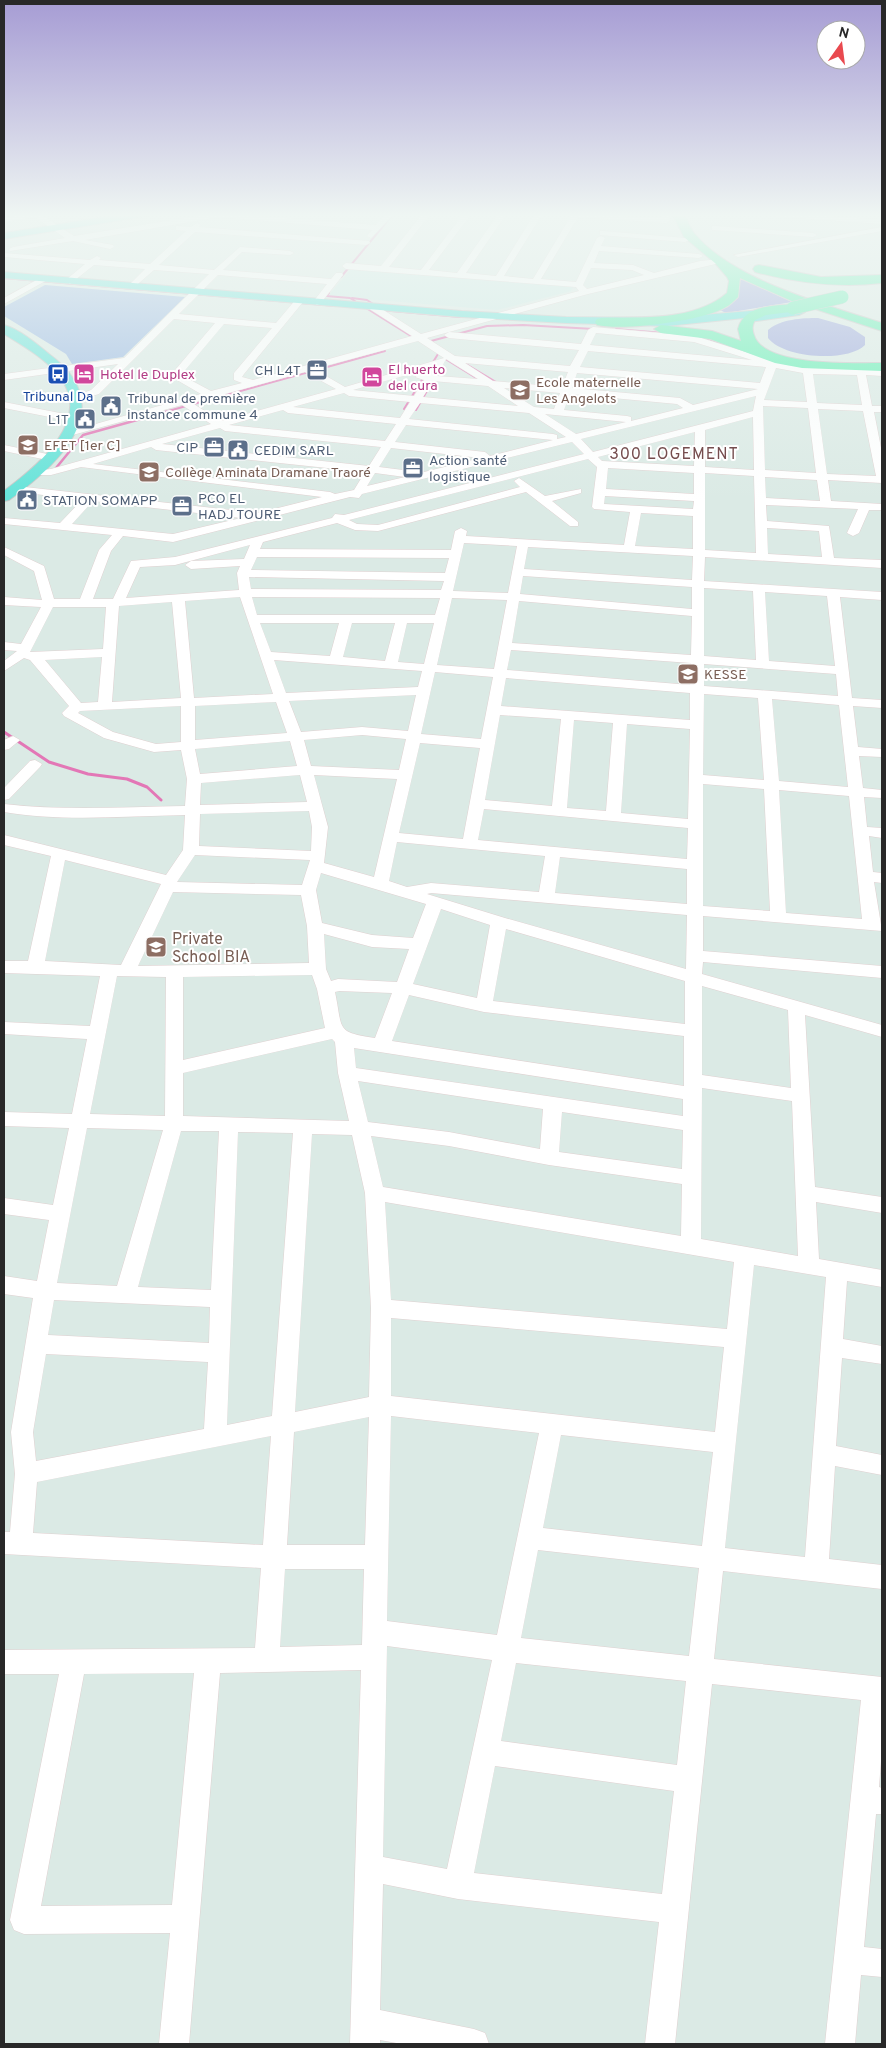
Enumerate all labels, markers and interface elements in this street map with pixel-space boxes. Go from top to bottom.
north arrow [816,20,866,70]
text: N [837,24,851,43]
office icon: CH L4T [305,358,329,382]
bus stop icon: Tribunal Da [46,362,70,386]
hotel icon: Hotel le Duplex [72,362,96,386]
place label: El huerto del cura [388,362,446,395]
place label: CH L4T [255,363,301,380]
hotel icon: El huerto del cura [360,365,384,389]
place label: Hotel le Duplex [100,367,195,384]
place label: Ecole maternelle Les Angelots [536,375,641,408]
school or university icon: Ecole maternelle Les Angelots [508,378,532,402]
place label: Tribunal Da [23,389,93,406]
place label: Tribunal de première instance commune 4 [127,391,258,424]
public building icon: Tribunal de première instance commune 4 [99,394,123,418]
public building icon: L1T [73,407,97,431]
place label: L1T [48,412,69,429]
school or university icon: EFET [1er C] [16,433,40,457]
office icon: CIP [202,435,226,459]
place label: EFET [1er C] [44,438,121,455]
public building icon: CEDIM SARL [226,438,250,462]
place label: CIP [176,440,198,457]
place label: CEDIM SARL [254,443,334,460]
district label: 300 LOGEMENT [609,445,739,465]
place label: Action santé logistique [429,453,507,486]
office icon: Action santé logistique [401,456,425,480]
school or university icon: Collège Aminata Dramane Traoré [137,460,161,484]
place label: Collège Aminata Dramane Traoré [165,465,371,482]
public building icon: STATION SOMAPP [15,488,39,512]
place label: PCO EL HADJ TOURE [198,491,281,524]
place label: STATION SOMAPP [43,493,157,510]
office icon: PCO EL HADJ TOURE [170,494,194,518]
school or university icon: KESSE [676,662,700,686]
place label: KESSE [704,667,747,684]
place label: Private School BIA [172,930,250,968]
school or university icon: Private School BIA [144,935,168,959]

